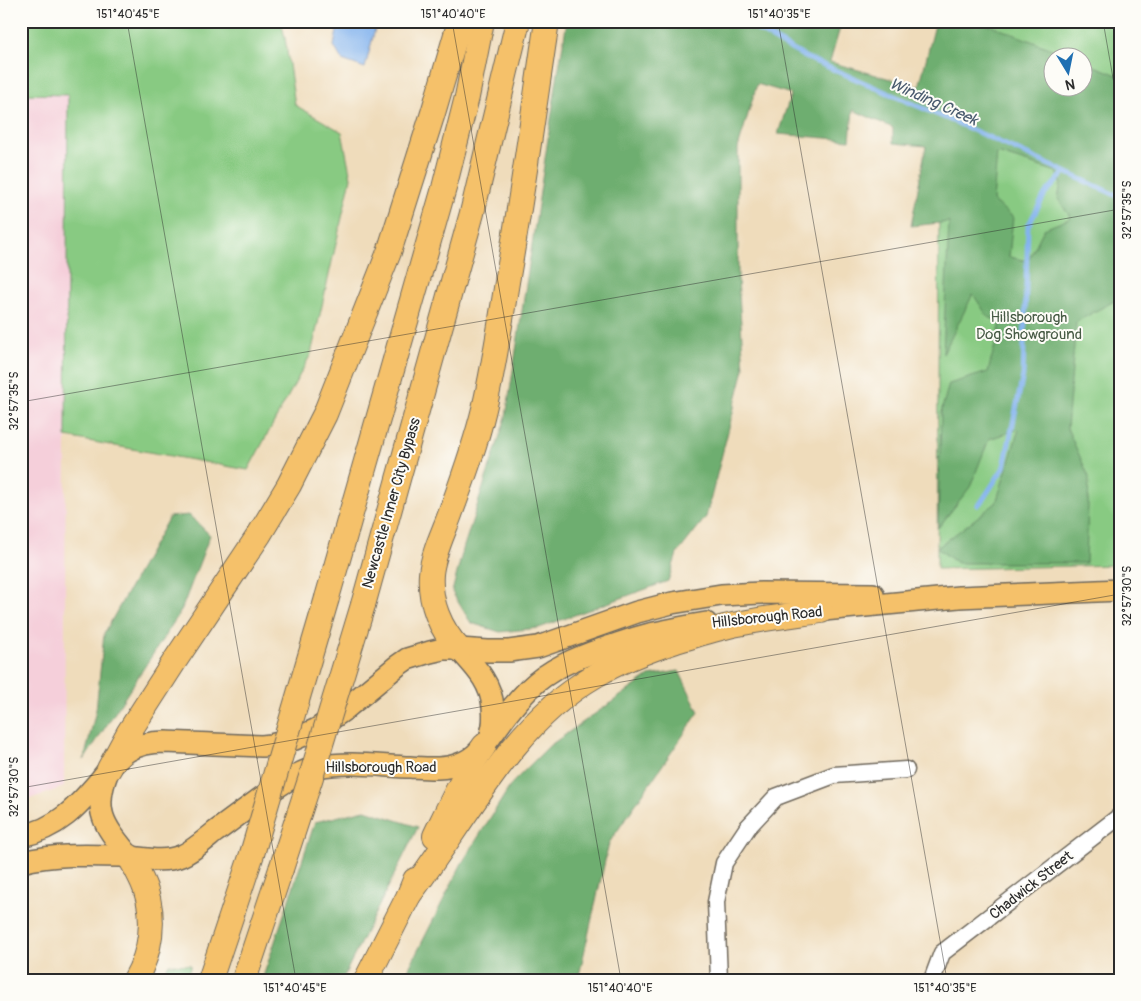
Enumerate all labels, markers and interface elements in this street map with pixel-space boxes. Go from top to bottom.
text: 151°40'45"E [96,7,160,22]
text: 151°40'40"E [421,7,485,22]
text: 151°40'35"E [748,7,811,22]
north arrow [1044,48,1094,98]
water label: Winding Creek [886,74,982,131]
text: N [1064,75,1076,94]
text: 32°57'35"S [1120,181,1135,239]
park label: Hillsborough Dog Showground [976,308,1082,344]
text: 32°57'35"S [7,372,22,430]
street label: Newcastle Inner City Bypass [358,415,425,591]
text: 32°57'30"S [1120,566,1135,626]
street label: Hillsborough Road [711,602,823,633]
text: 32°57'30"S [7,757,22,817]
street label: Hillsborough Road [325,758,437,777]
street label: Chadwick Street [986,846,1078,924]
text: 151°40'45"E [263,981,327,996]
text: 151°40'40"E [588,981,652,996]
text: 151°40'35"E [914,981,977,996]

